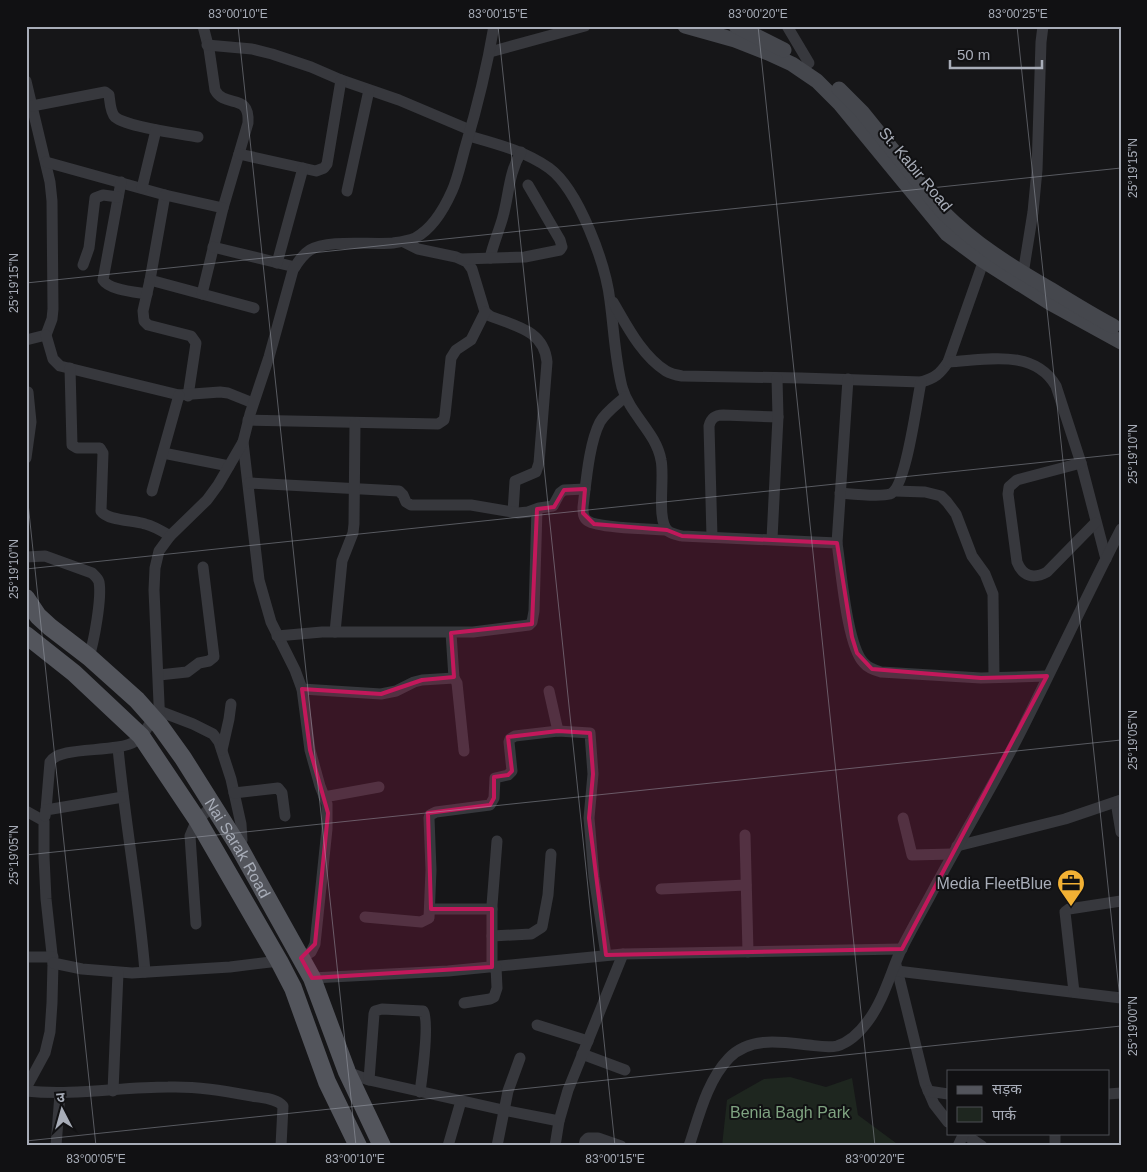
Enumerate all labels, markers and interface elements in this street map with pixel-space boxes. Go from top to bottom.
text: 83°00'10"E [208,7,268,21]
text: 83°00'15"E [468,7,528,21]
text: 83°00'20"E [728,7,788,21]
text: 83°00'25"E [988,7,1048,21]
scale bar [950,38,1042,70]
text: 50 m [957,46,990,63]
street label: St. Kabir Road [876,124,956,215]
text: 25°19'15"N [1126,138,1140,198]
text: 25°19'15"N [7,253,21,313]
text: 25°19'10"N [1126,424,1140,484]
text: 25°19'10"N [7,539,21,599]
text: 25°19'05"N [1126,710,1140,770]
street label: Nai Sarak Road [201,795,274,901]
text: 25°19'05"N [7,825,21,885]
office icon: Media FleetBlue [1056,868,1086,907]
place label: Media FleetBlue [936,875,1052,892]
text: 25°19'00"N [1126,996,1140,1056]
legend [947,1070,1110,1134]
text: सड़क [992,1080,1022,1097]
north arrow [38,1084,88,1134]
text: उ [56,1089,66,1105]
park label: Benia Bagh Park [730,1104,851,1121]
text: पार्क [992,1106,1016,1123]
text: 83°00'05"E [66,1152,126,1166]
text: 83°00'10"E [325,1152,385,1166]
text: 83°00'15"E [585,1152,645,1166]
text: 83°00'20"E [845,1152,905,1166]

